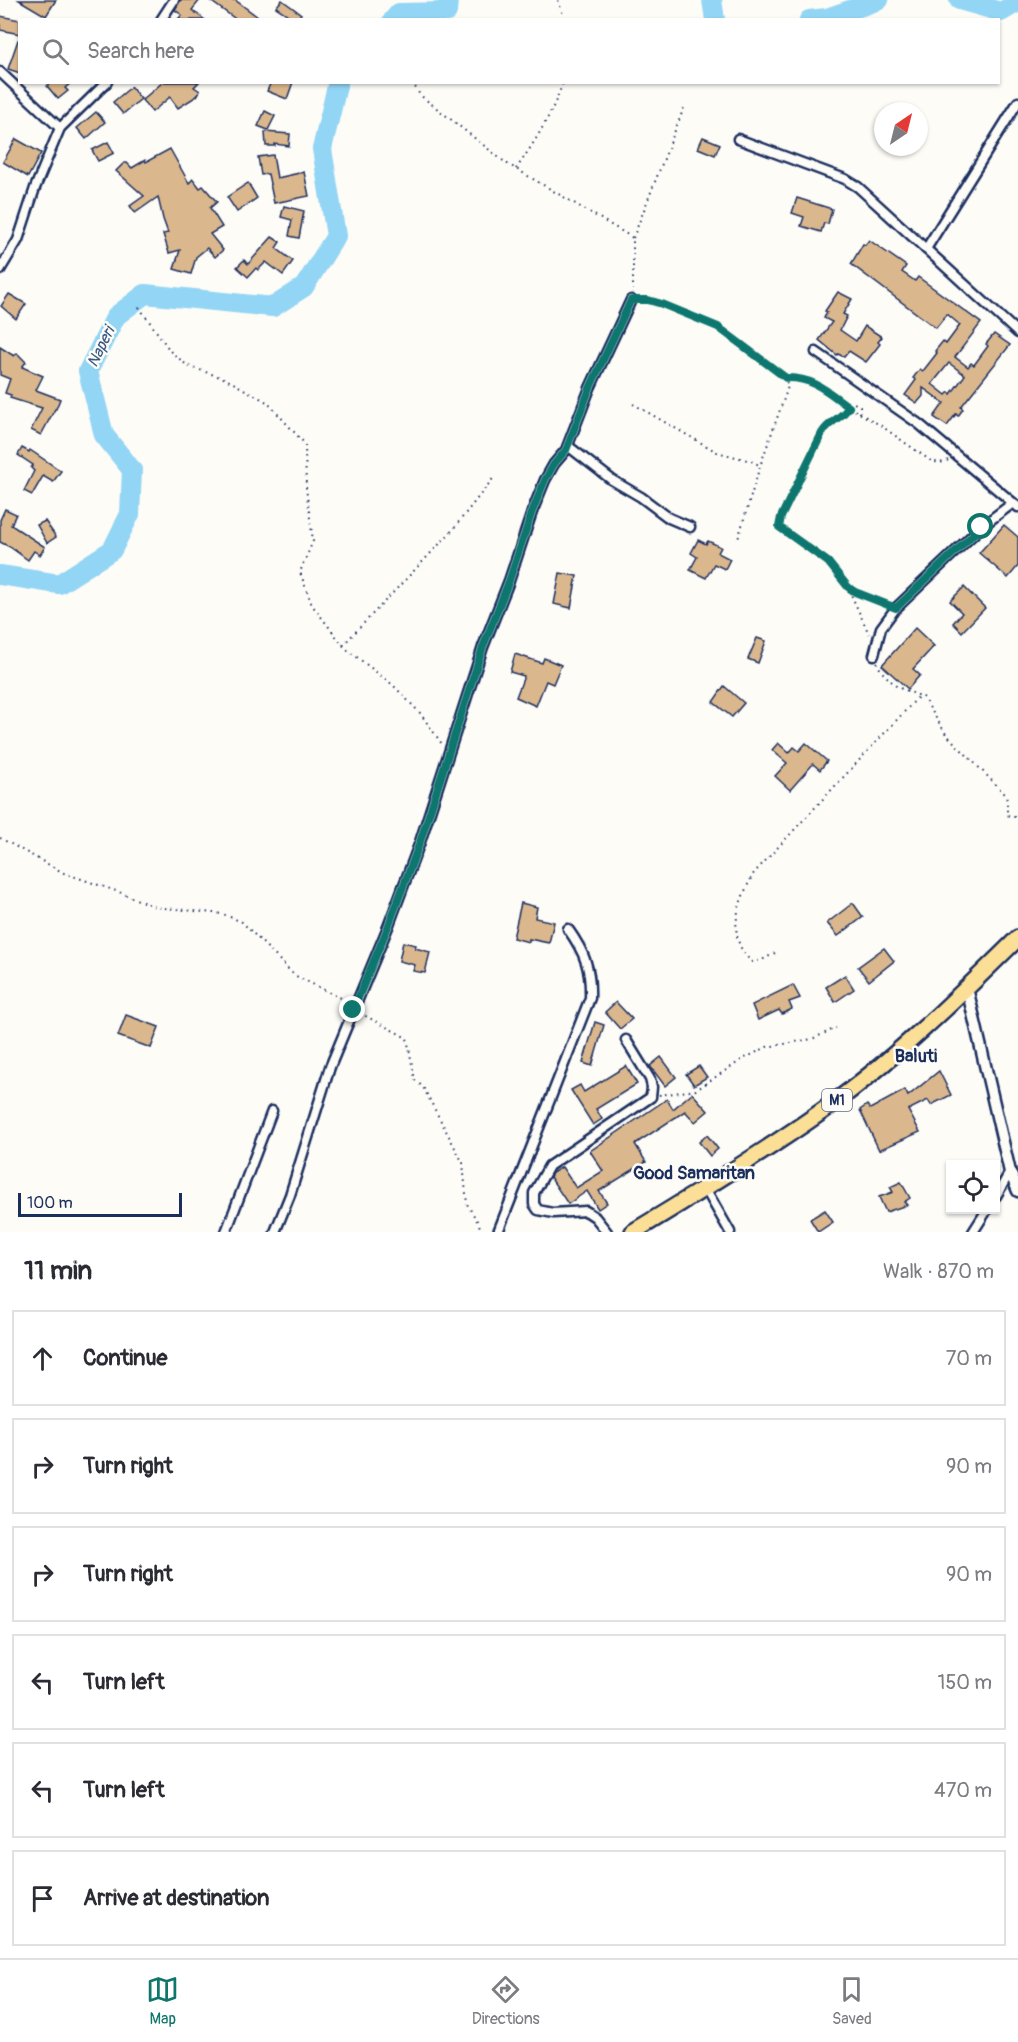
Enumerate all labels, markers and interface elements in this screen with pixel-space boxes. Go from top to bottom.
search box [18,18,1000,84]
icon: search [39,35,72,68]
text: Search here [87,37,194,65]
north arrow [874,102,928,156]
water label: Naperi [83,322,120,370]
route start [967,513,993,539]
route end [339,996,365,1022]
district label: Baluti [895,1045,937,1068]
road number: M1 [822,1089,852,1111]
map controls [946,1160,1000,1214]
button: locate [946,1160,1000,1214]
district label: Good Samaritan [633,1162,755,1185]
scale bar [18,1190,182,1218]
text: 100 m [27,1193,73,1213]
text: 11 min [24,1255,92,1287]
text: Walk · 870 m [883,1259,994,1284]
icon: ahead [26,1342,59,1375]
text: Continue [83,1344,167,1372]
text: 70 m [946,1346,992,1371]
icon: right [26,1450,59,1483]
text: Turn right [83,1452,173,1480]
text: 90 m [946,1454,992,1479]
icon: right [26,1558,59,1591]
text: Turn right [83,1560,173,1588]
text: 90 m [946,1562,992,1587]
icon: left [26,1666,59,1699]
text: Turn left [83,1668,165,1696]
text: 150 m [938,1670,992,1695]
icon: left [26,1774,59,1807]
text: Turn left [83,1776,165,1804]
text: 470 m [934,1778,992,1803]
icon: arrive [26,1882,59,1915]
text: Arrive at destination [83,1884,269,1912]
tab: Map [146,1973,179,2029]
tab: Directions [472,1973,540,2029]
tab: Saved [832,1973,872,2029]

